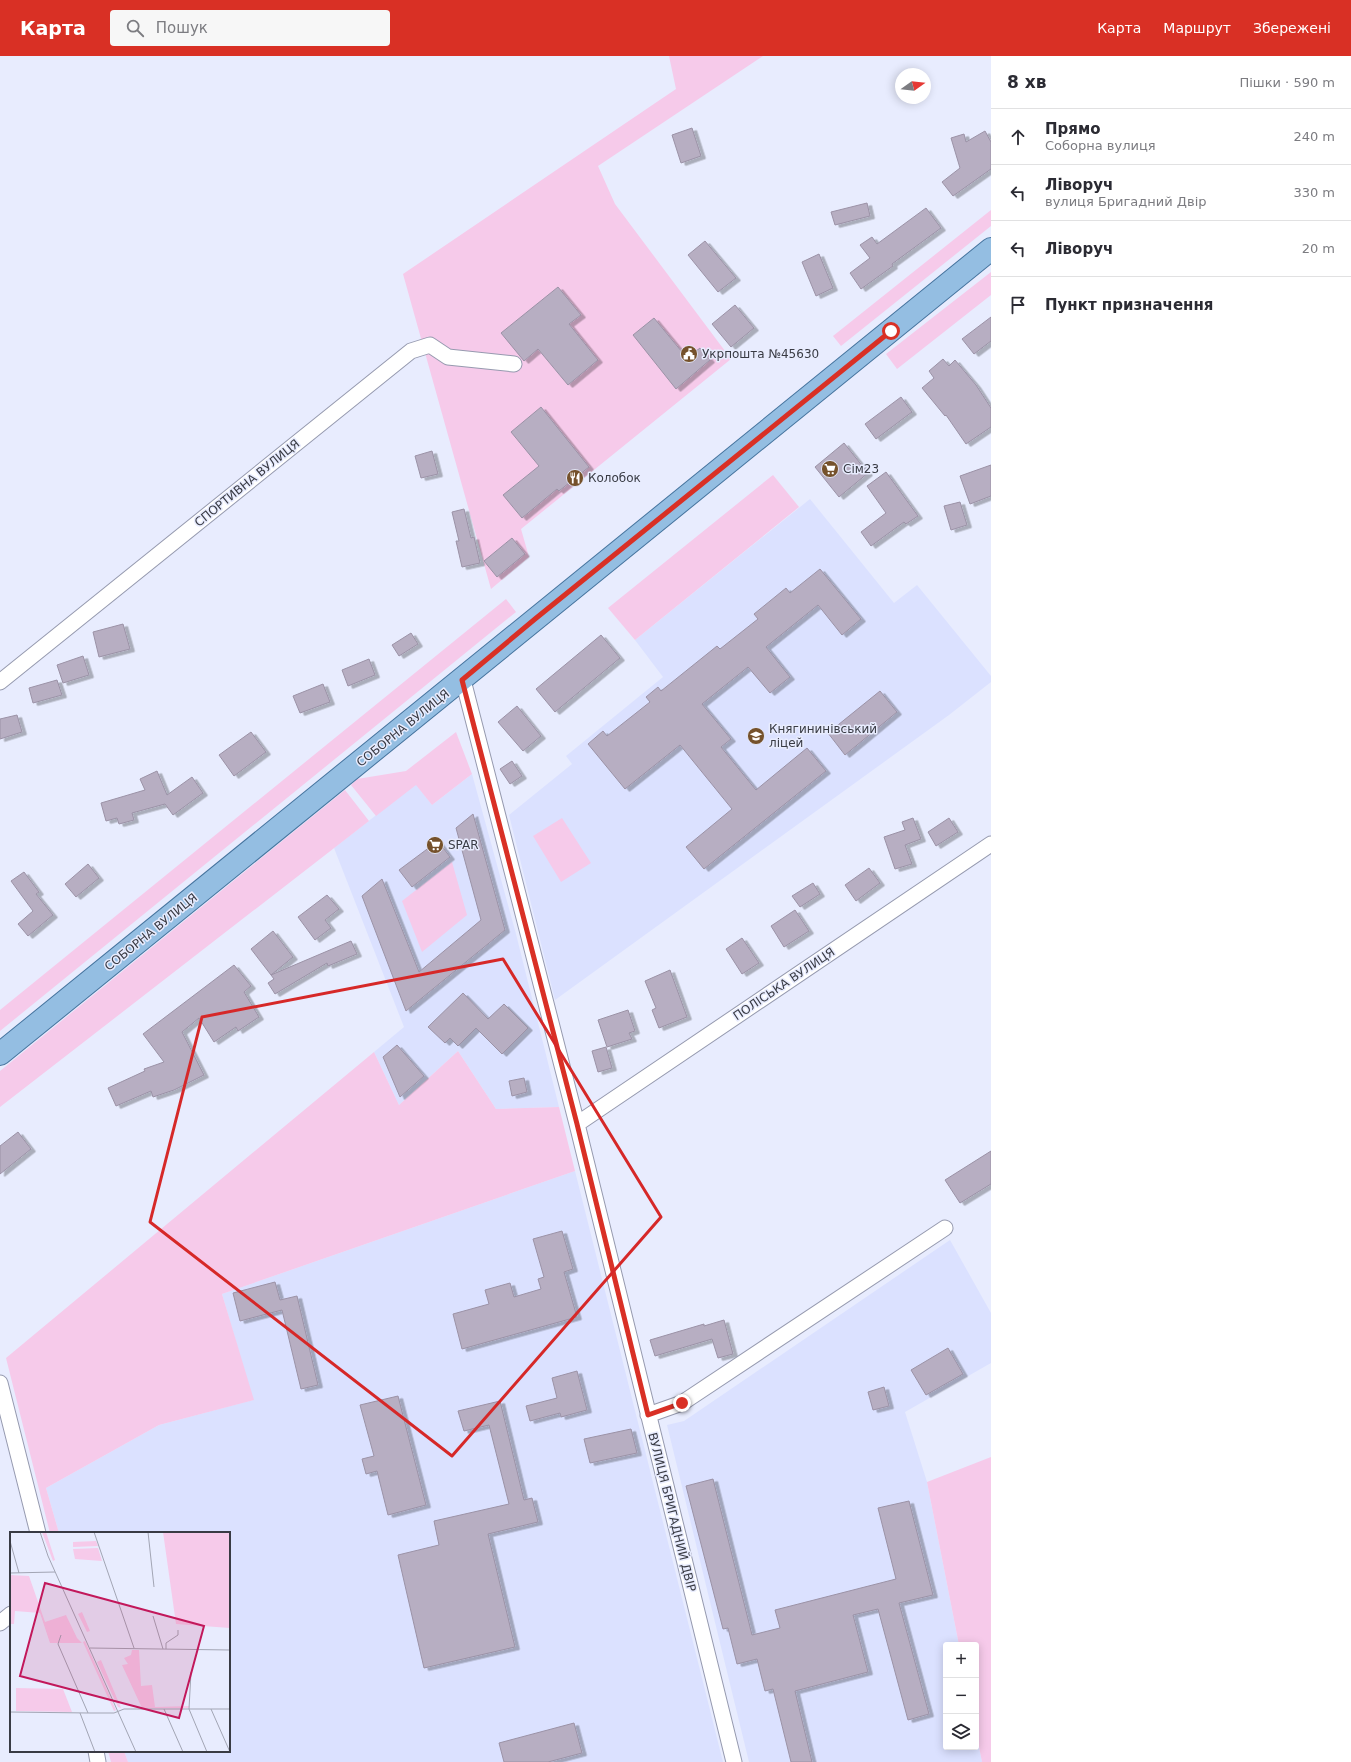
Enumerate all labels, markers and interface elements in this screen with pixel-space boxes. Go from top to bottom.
search box [110,10,390,46]
text: Карта [20,17,86,39]
icon: search [124,17,146,39]
text: Пошук [156,19,208,37]
text: Карта [1097,20,1141,36]
text: Маршрут [1163,20,1231,36]
text: Збережені [1253,20,1331,36]
north arrow [895,68,931,104]
text: 8 хв [1007,72,1046,92]
text: Пішки · 590 m [1239,75,1335,90]
text: Прямо [1045,120,1101,138]
icon: ahead [1007,126,1029,148]
text: 240 m [1293,129,1335,144]
text: Соборна вулиця [1045,138,1156,153]
text: Ліворуч [1045,176,1113,194]
icon: left [1007,182,1029,204]
text: 330 m [1293,185,1335,200]
text: вулиця Бригадний Двір [1045,194,1207,209]
icon: left [1007,238,1029,260]
text: Ліворуч [1045,240,1113,258]
text: 20 m [1302,241,1335,256]
icon: arrive [1007,294,1029,316]
text: Пункт призначення [1045,296,1213,314]
route start [882,322,900,340]
public building icon: Укрпошта №45630 [679,344,699,364]
place label: Укрпошта №45630 [702,347,819,361]
street label: СПОРТИВНА ВУЛИЦЯ [192,436,302,530]
supermarket icon: Сім23 [820,459,840,479]
place label: Сім23 [843,462,879,476]
restaurant icon: Колобок [565,468,585,488]
place label: Колобок [588,471,641,485]
street label: СОБОРНА ВУЛИЦЯ [354,686,452,770]
place label: Княгининівський ліцей [769,722,877,750]
school or university icon: Княгининівський ліцей [746,726,766,746]
supermarket icon: SPAR [425,835,445,855]
place label: SPAR [448,838,479,852]
street label: СОБОРНА ВУЛИЦЯ [102,890,200,974]
street label: ПОЛІСЬКА ВУЛИЦЯ [731,945,837,1023]
route end [673,1394,691,1412]
street label: ВУЛИЦЯ БРИГАДНИЙ ДВІР [645,1431,700,1593]
inset map [10,1532,230,1752]
map controls [943,1642,979,1750]
button: + [943,1642,979,1678]
button: − [943,1678,979,1714]
button: layers [943,1714,979,1750]

